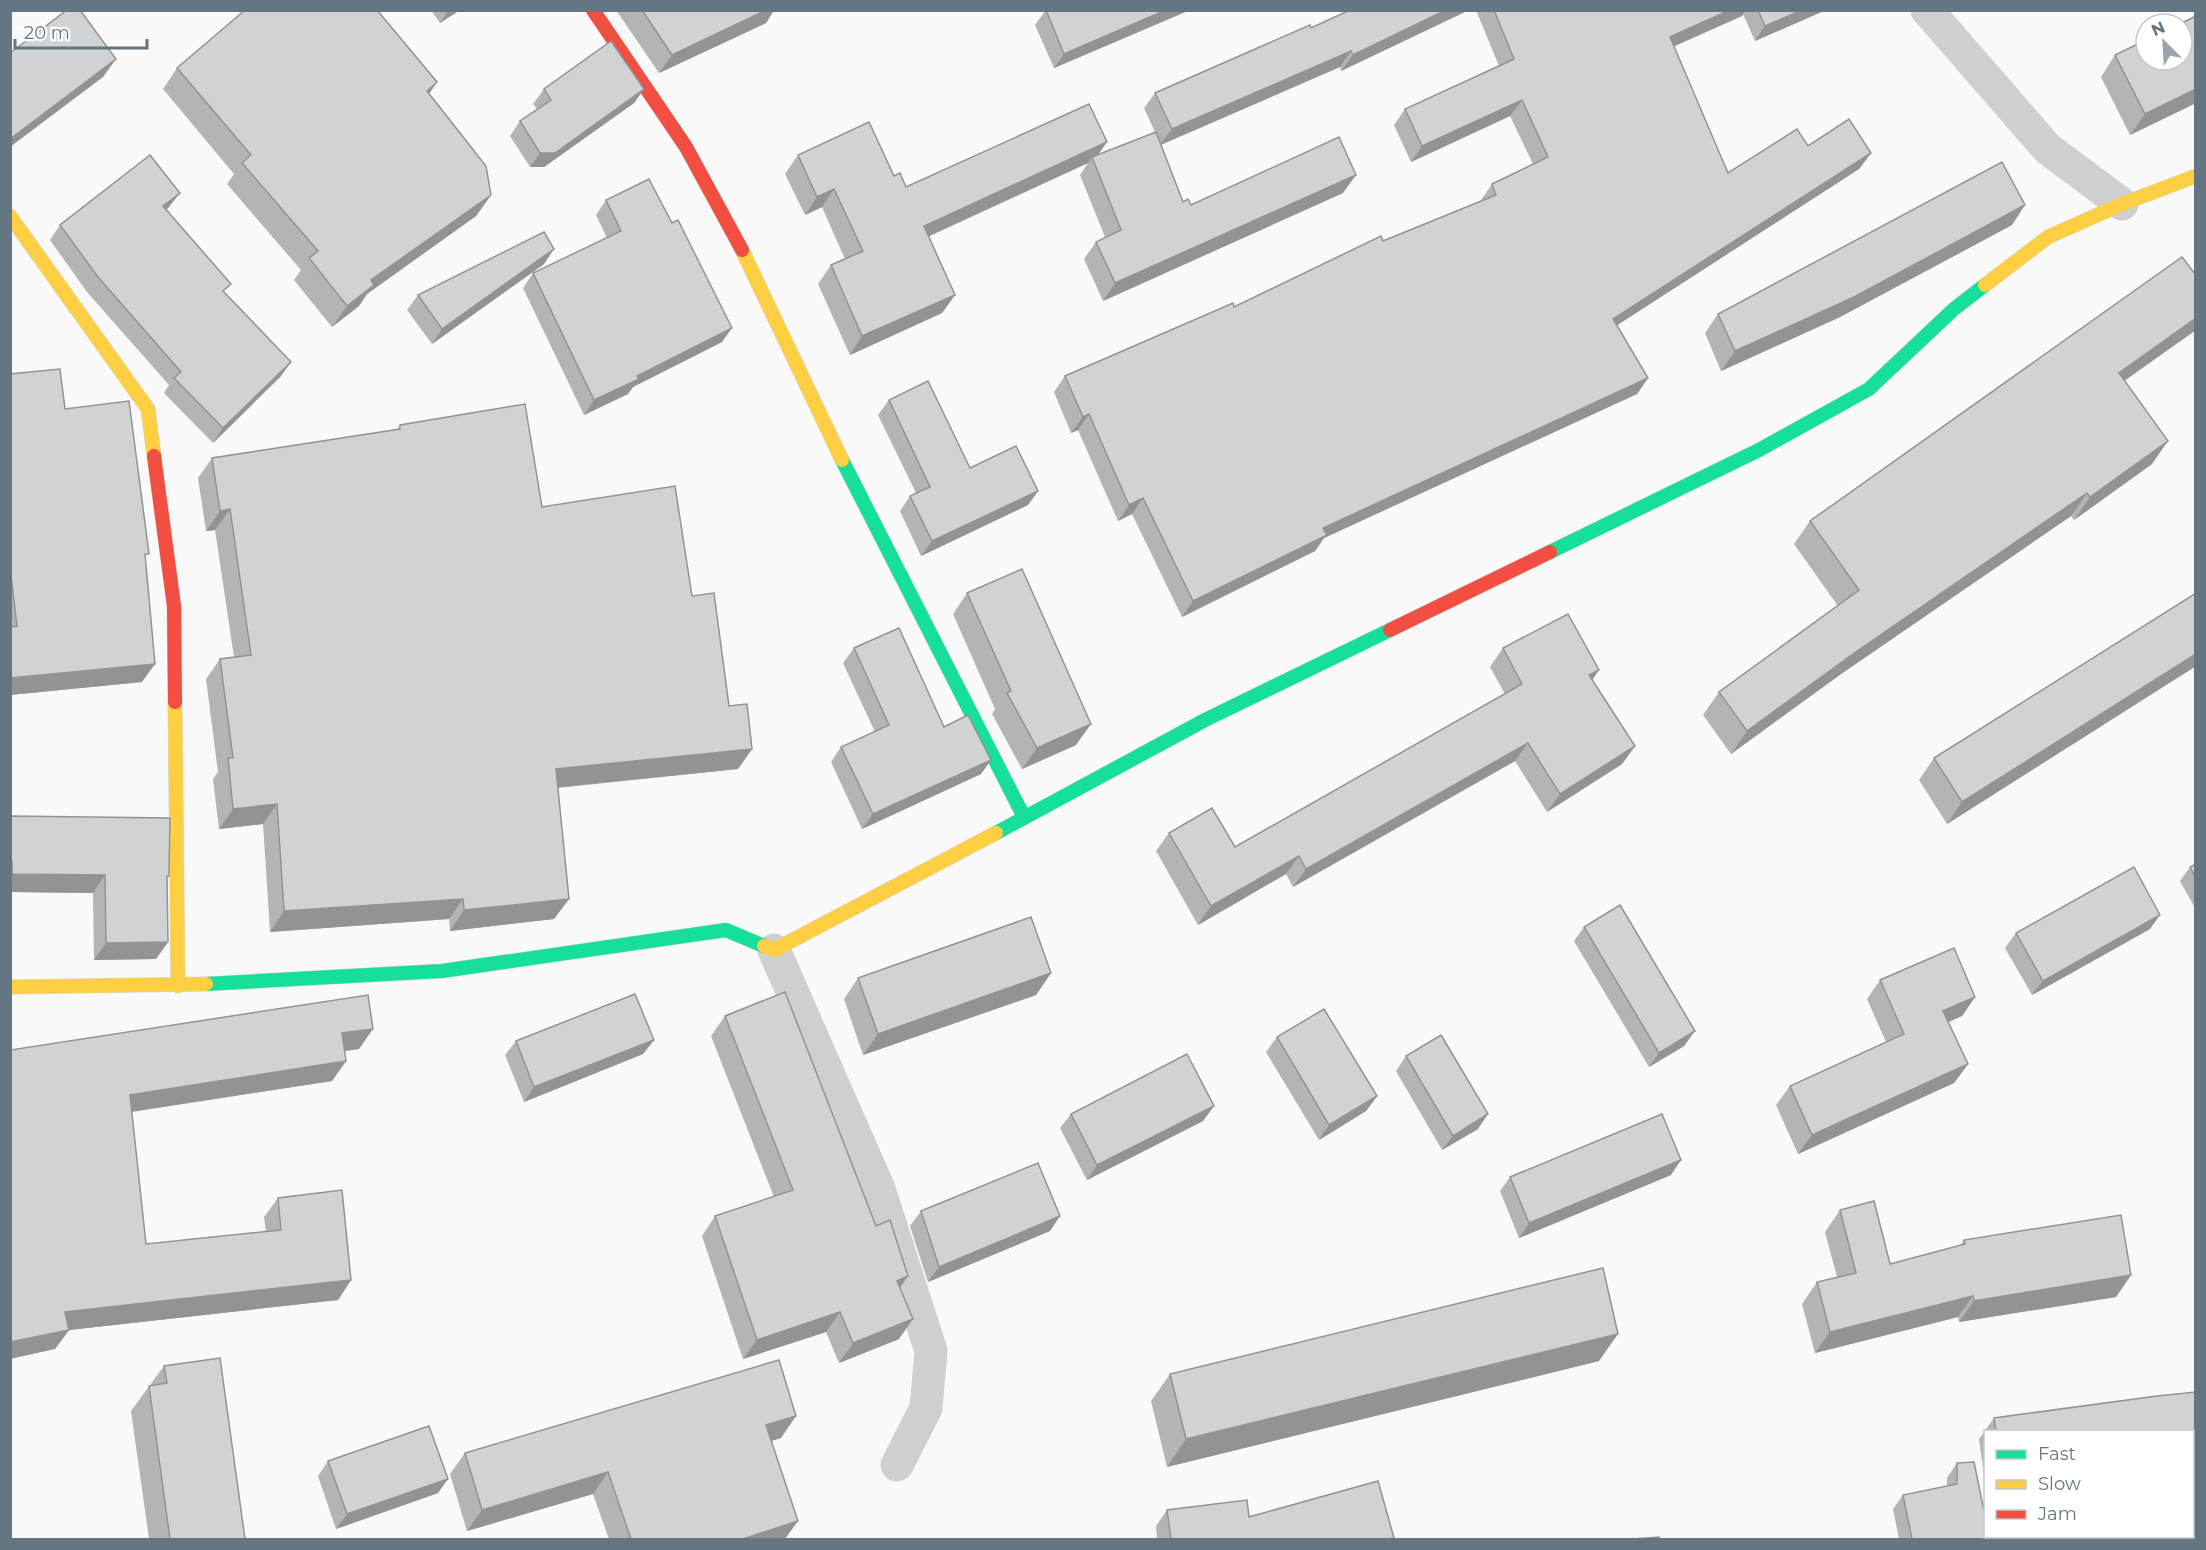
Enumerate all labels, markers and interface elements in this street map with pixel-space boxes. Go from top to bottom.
scale bar [15,12,147,50]
north arrow [2134,12,2194,72]
text: N [2148,17,2168,40]
text: 20 m [24,22,70,44]
legend [1984,1430,2194,1538]
text: Fast [2038,1443,2076,1465]
text: Slow [2038,1473,2081,1495]
text: Jam [2037,1503,2077,1525]

